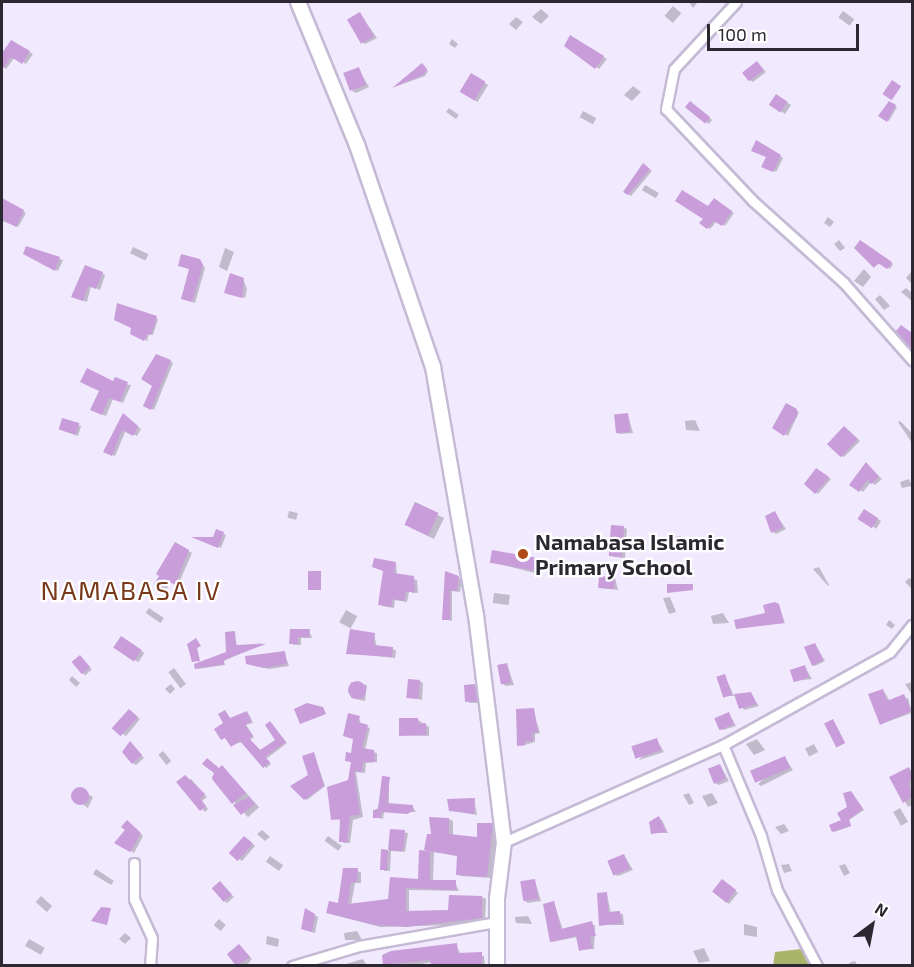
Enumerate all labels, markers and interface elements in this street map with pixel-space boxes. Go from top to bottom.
scale bar [710,12,862,50]
text: 100 m [718,23,767,45]
place label: Namabasa Islamic Primary School [535,528,724,580]
marker: Namabasa Islamic Primary School [516,547,530,561]
district label: NAMABASA IV [40,574,222,606]
north arrow [842,895,902,955]
text: N [872,898,892,920]

